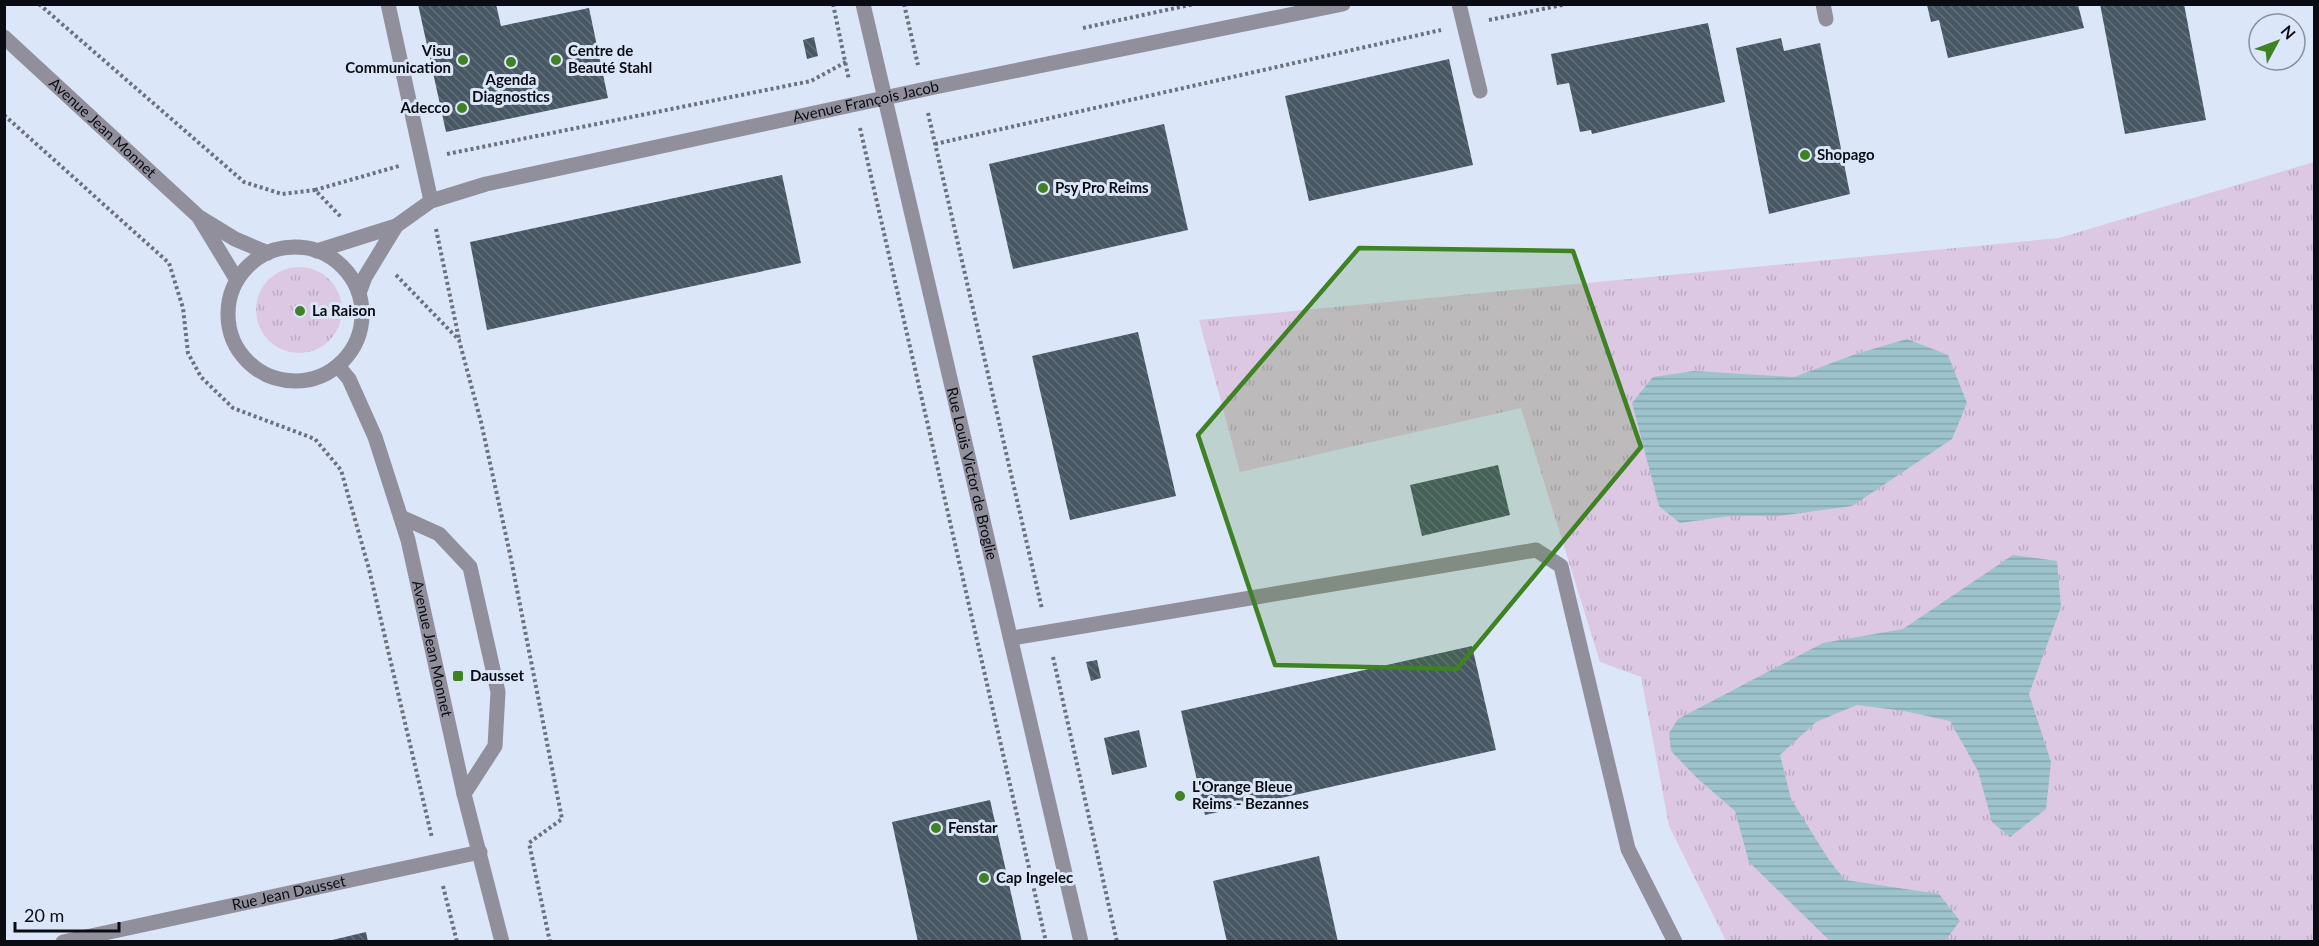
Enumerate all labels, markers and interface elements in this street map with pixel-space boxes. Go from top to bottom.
north arrow [2247,12,2307,72]
text: N [2277,21,2300,43]
place label: Visu Communication [345,41,451,76]
place label: Centre de Beauté Stahl [568,41,652,76]
marker: Visu Communication [456,53,470,67]
marker: Centre de Beauté Stahl [549,53,563,67]
marker: Agenda Diagnostics [504,55,518,69]
place label: Agenda Diagnostics [472,70,550,105]
street label: Avenue Jean Monnet [46,73,161,181]
street label: Avenue François Jacob [791,76,940,126]
place label: Adecco [399,98,450,116]
marker: Adecco [455,101,469,115]
place label: Shopago [1817,145,1875,163]
marker: Shopago [1798,148,1812,162]
place label: Psy Pro Reims [1055,178,1149,196]
marker: Psy Pro Reims [1036,181,1050,195]
place label: La Raison [312,301,376,319]
marker: La Raison [293,304,307,318]
street label: Rue Louis Victor de Broglie [944,385,1002,561]
street label: Avenue Jean Monnet [409,579,457,719]
place label: Dausset [470,666,524,684]
marker: Dausset [451,669,465,683]
place label: L'Orange Bleue Reims - Bezannes [1192,777,1309,812]
marker: L'Orange Bleue Reims - Bezannes [1173,789,1187,803]
place label: Fenstar [948,818,998,836]
marker: Fenstar [929,821,943,835]
place label: Cap Ingelec [996,868,1073,886]
street label: Rue Jean Dausset [230,871,348,913]
marker: Cap Ingelec [977,871,991,885]
scale bar [15,895,118,933]
text: 20 m [24,904,64,926]

